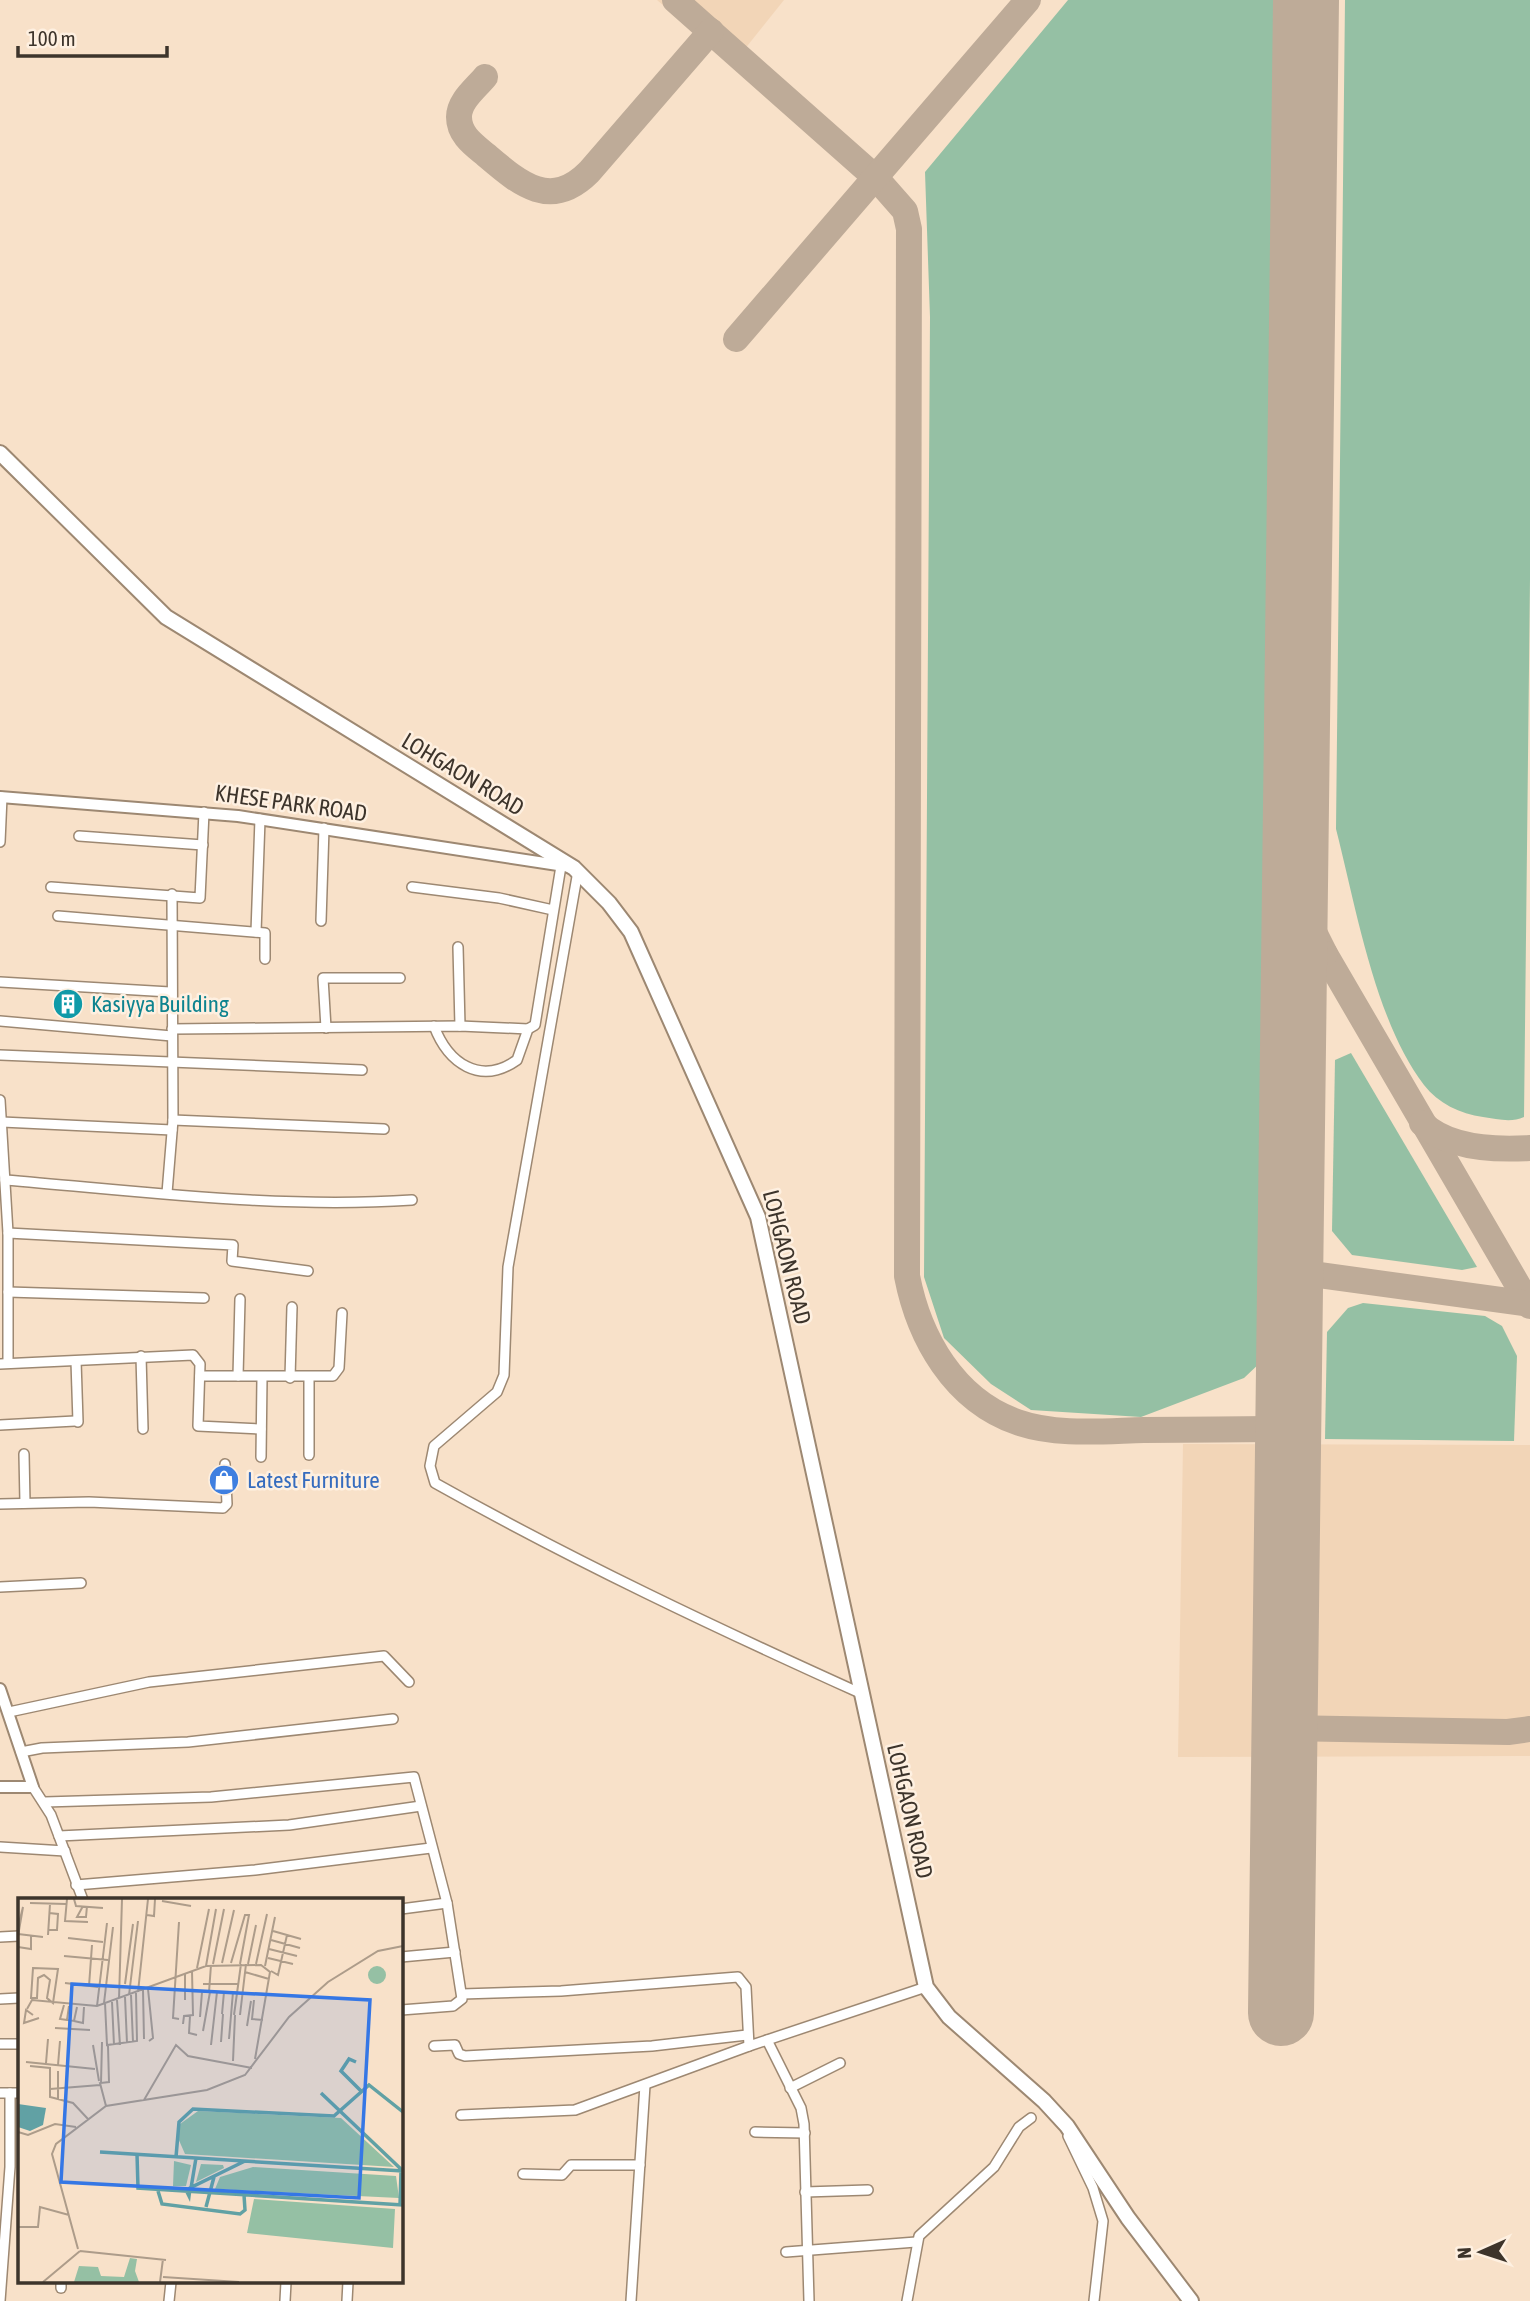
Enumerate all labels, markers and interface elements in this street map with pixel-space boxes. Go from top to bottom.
scale bar [18,14,166,58]
text: 100 m [28,26,76,50]
street label: LOHGAON ROAD [397,727,529,821]
street label: KHESE PARK ROAD [213,779,369,827]
building icon: Kasiyya Building [51,987,85,1021]
place label: Kasiyya Building [91,991,229,1017]
street label: LOHGAON ROAD [758,1187,816,1327]
shop icon: Latest Furniture [207,1463,241,1497]
place label: Latest Furniture [247,1467,380,1493]
street label: LOHGAON ROAD [882,1741,938,1881]
inset map [18,1898,402,2284]
north arrow [1446,2217,1516,2287]
text: N [1453,2247,1475,2259]

